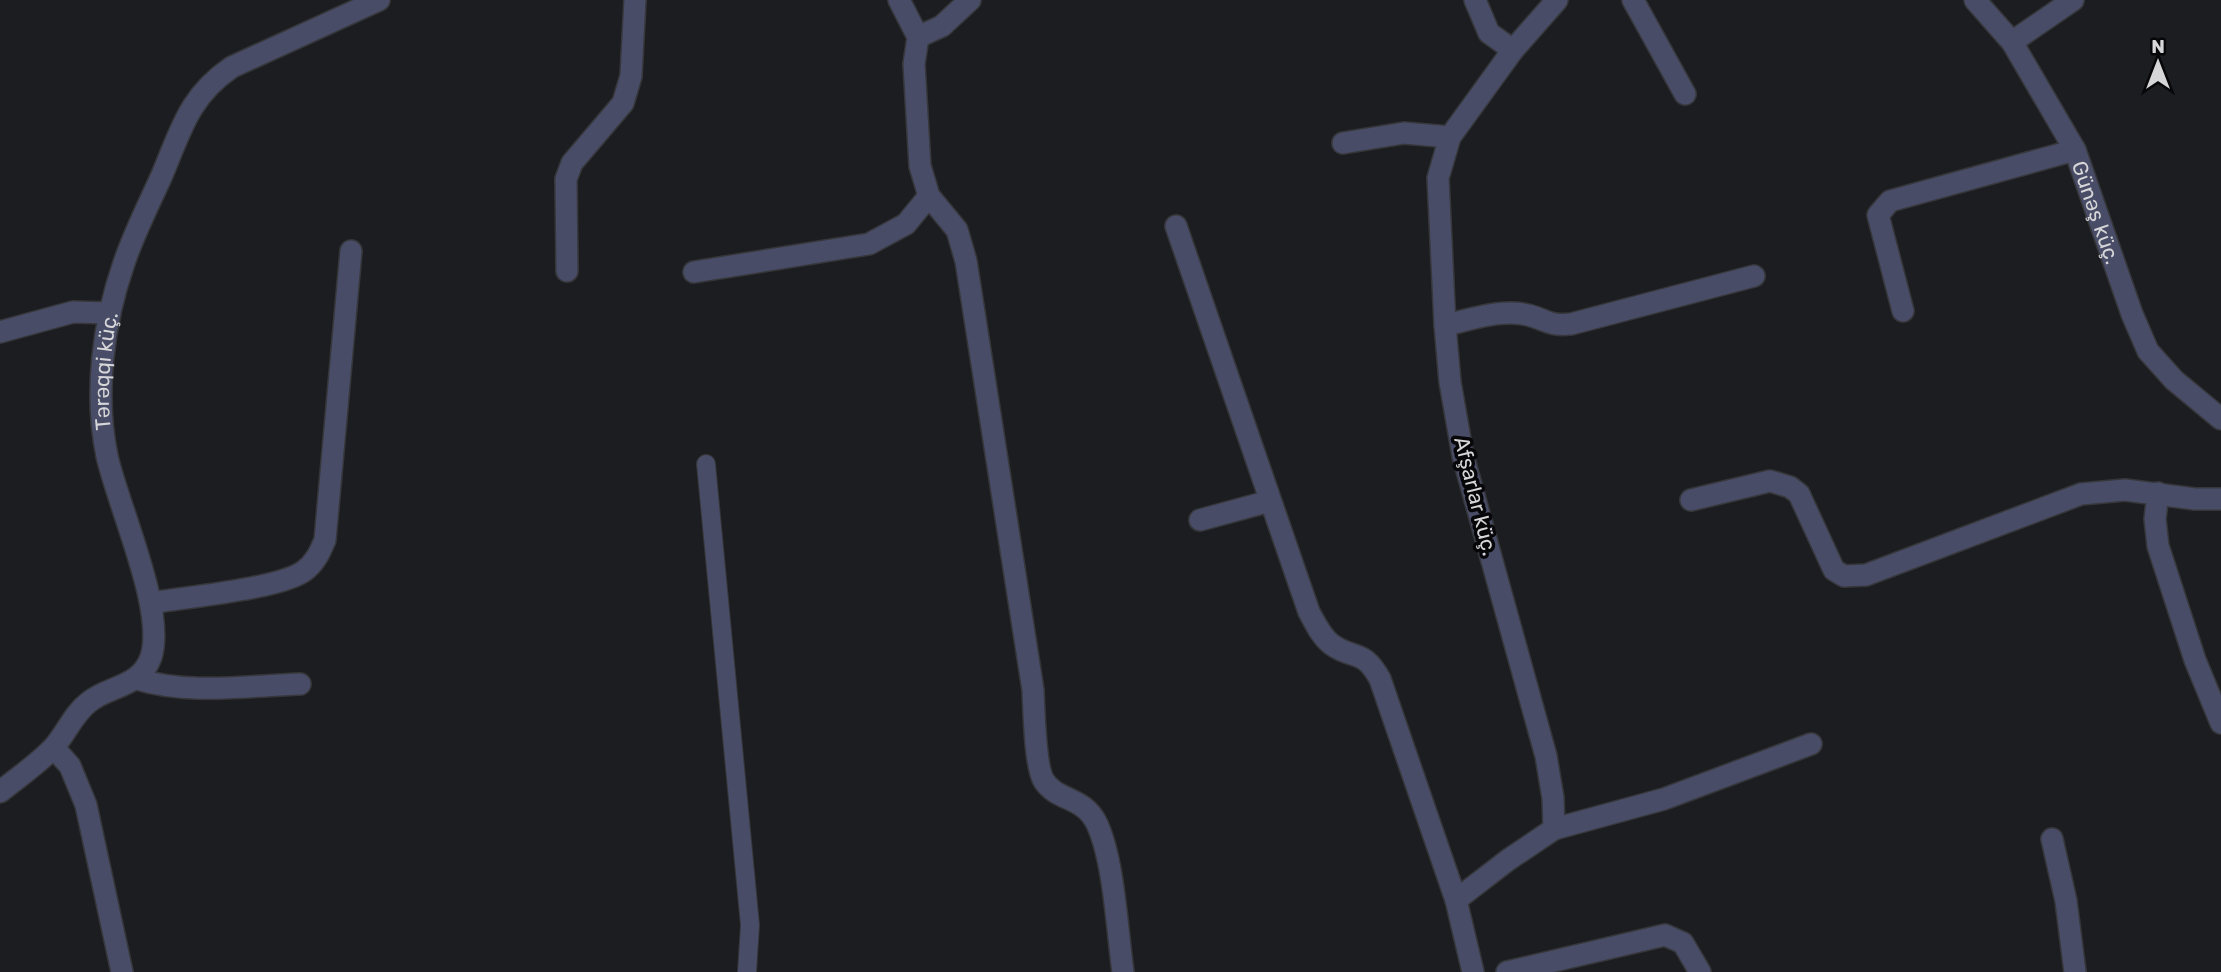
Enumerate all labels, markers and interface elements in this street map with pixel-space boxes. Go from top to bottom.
north arrow [2123,28,2193,98]
text: N [2151,35,2165,58]
street label: Günəş küç. [2067,157,2126,267]
street label: Tərəqqi küç. [88,309,122,431]
street label: Afşarlar küç. [1449,434,1503,558]

